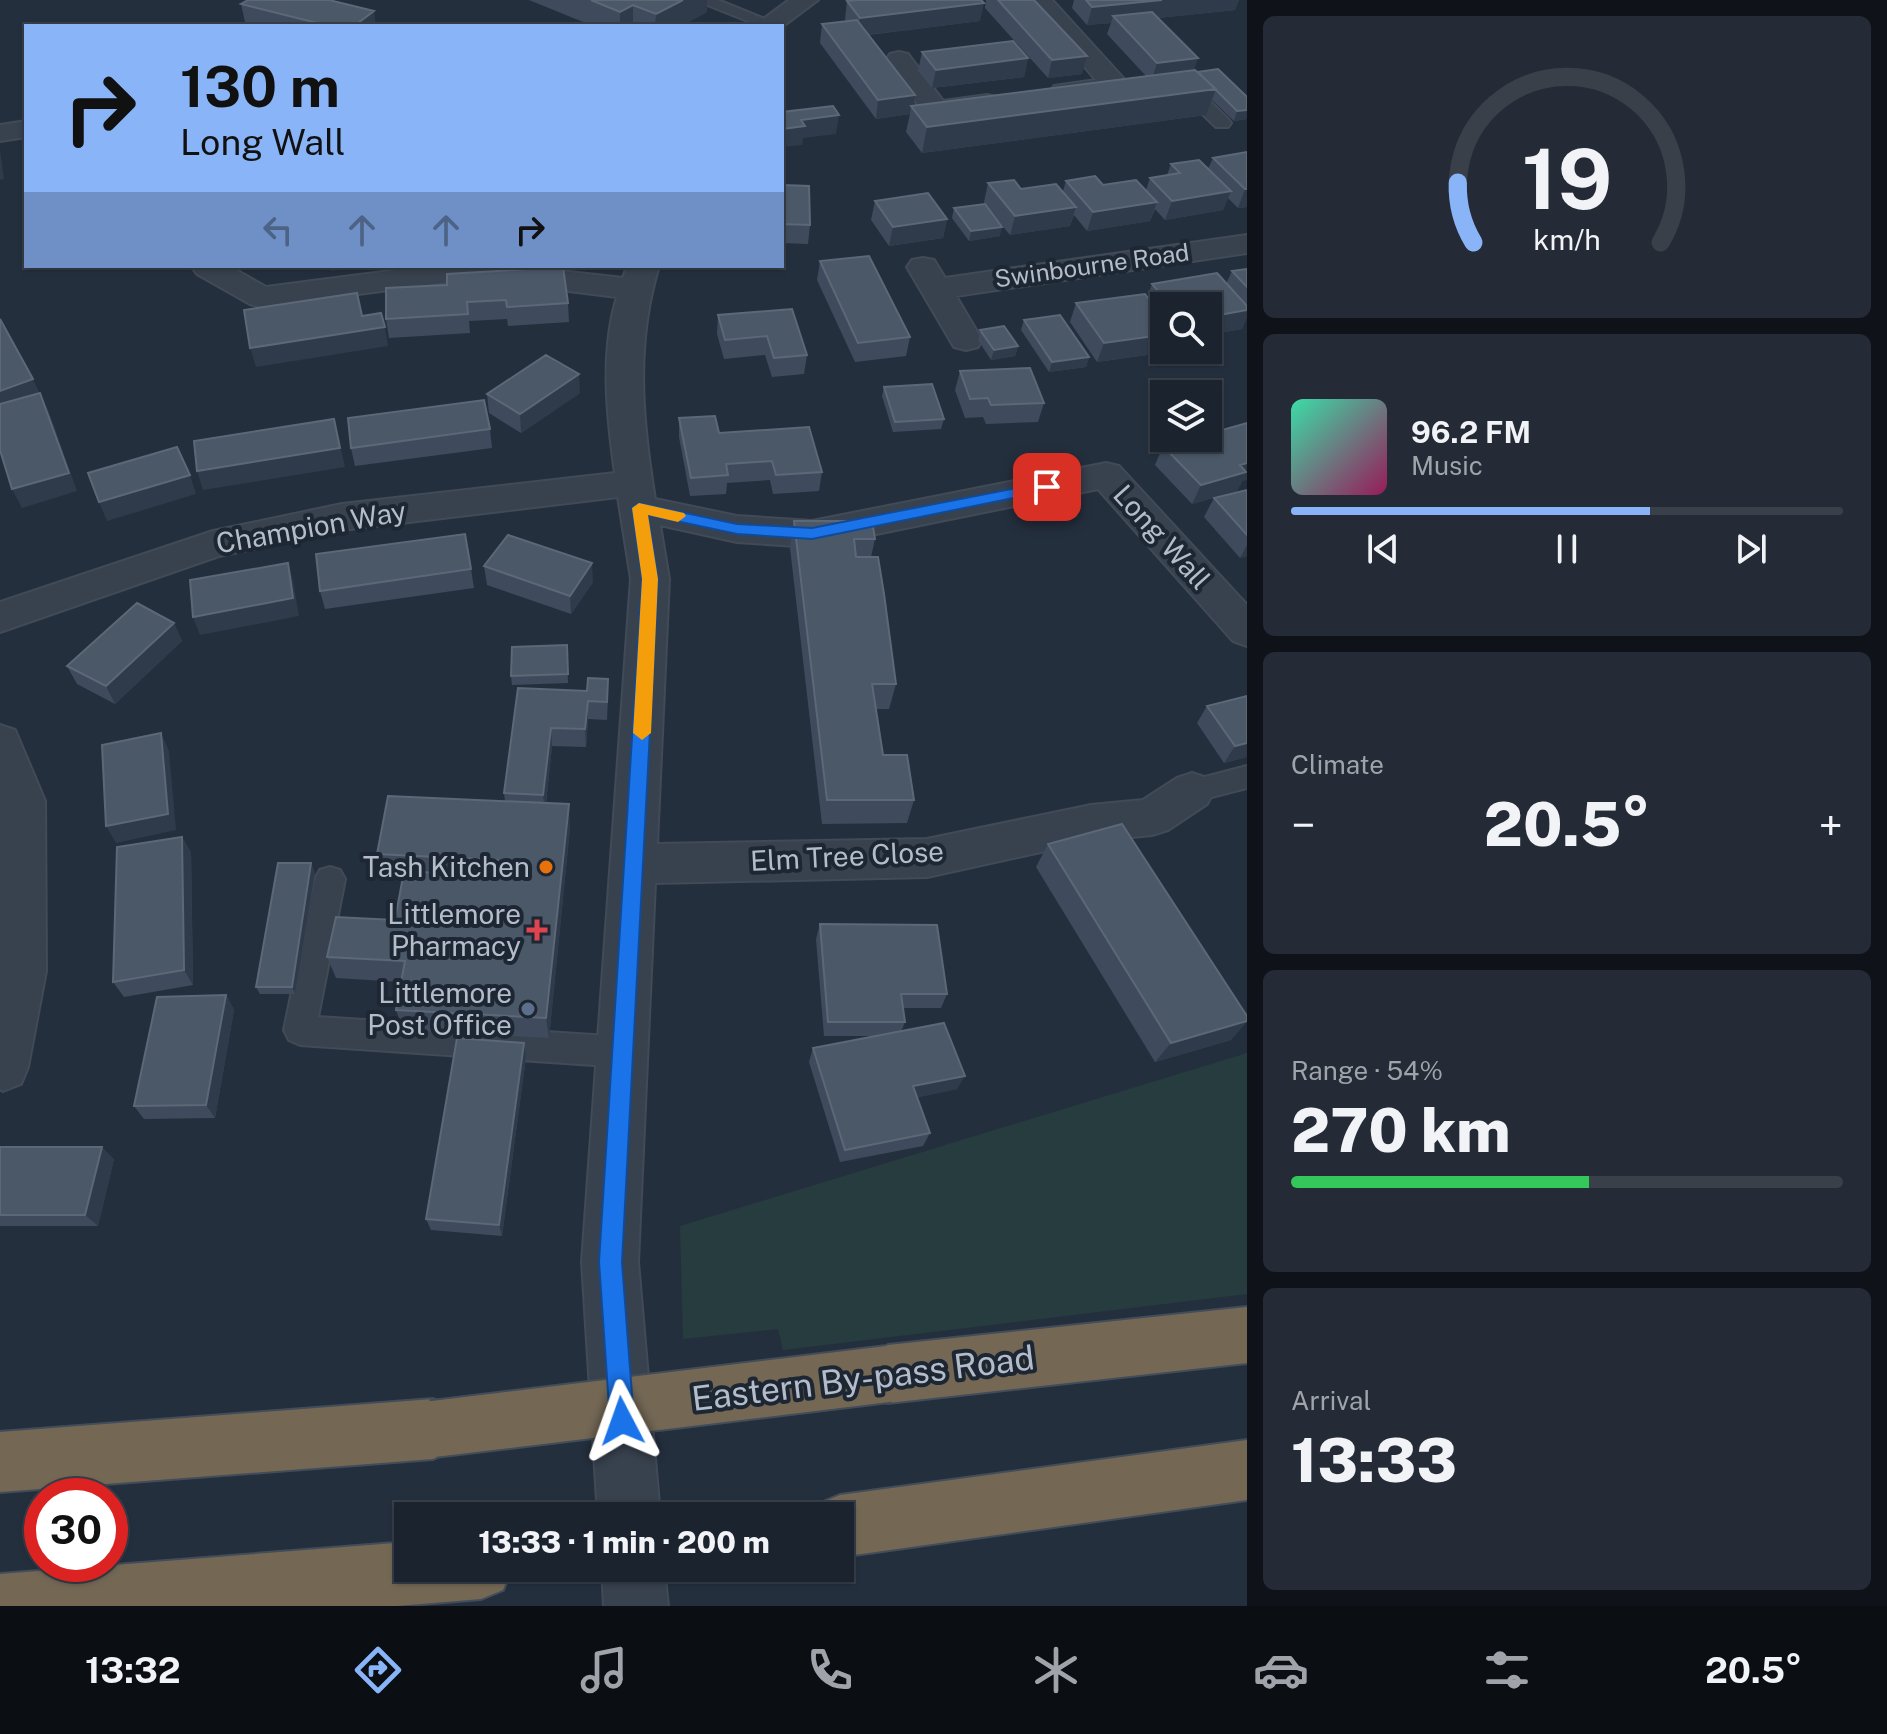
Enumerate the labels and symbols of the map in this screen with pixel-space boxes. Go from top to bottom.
street label: Swinbourne Road [993,237,1191,293]
pin [1013,453,1081,521]
street label: Long Wall [1107,478,1218,596]
street label: Champion Way [213,494,408,559]
street label: Elm Tree Close [749,834,945,877]
place label: Tash Kitchen [363,850,530,883]
marker: Tash Kitchen [537,858,555,876]
place label: Littlemore Pharmacy [387,897,521,962]
marker: Littlemore Pharmacy [528,921,546,939]
place label: Littlemore Post Office [367,976,512,1041]
marker: Littlemore Post Office [519,1000,537,1018]
street label: Eastern By-pass Road [689,1337,1037,1419]
position arrow [580,1379,664,1463]
speed limit sign: 30 [24,1478,128,1582]

